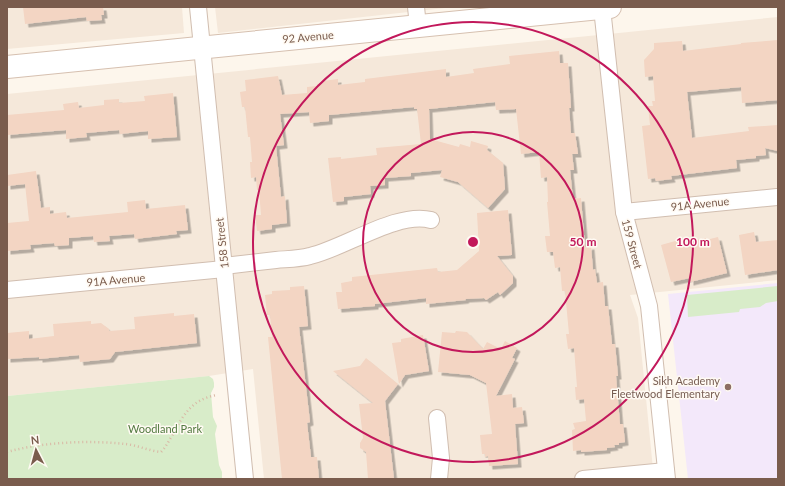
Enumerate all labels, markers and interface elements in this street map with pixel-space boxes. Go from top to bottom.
street label: 92 Avenue [282,28,334,45]
street label: 91A Avenue [670,194,730,213]
street label: 158 Street [212,217,231,269]
street label: 159 Street [620,218,645,270]
text: 50 m [570,234,596,249]
text: 100 m [676,234,710,249]
centre of rings [466,235,480,249]
street label: 91A Avenue [86,270,146,289]
place label: Sikh Academy Fleetwood Elementary [611,374,720,400]
marker: Sikh Academy Fleetwood Elementary [723,382,733,392]
park label: Woodland Park [128,422,202,435]
north arrow [16,430,56,470]
text: N [30,433,40,446]

